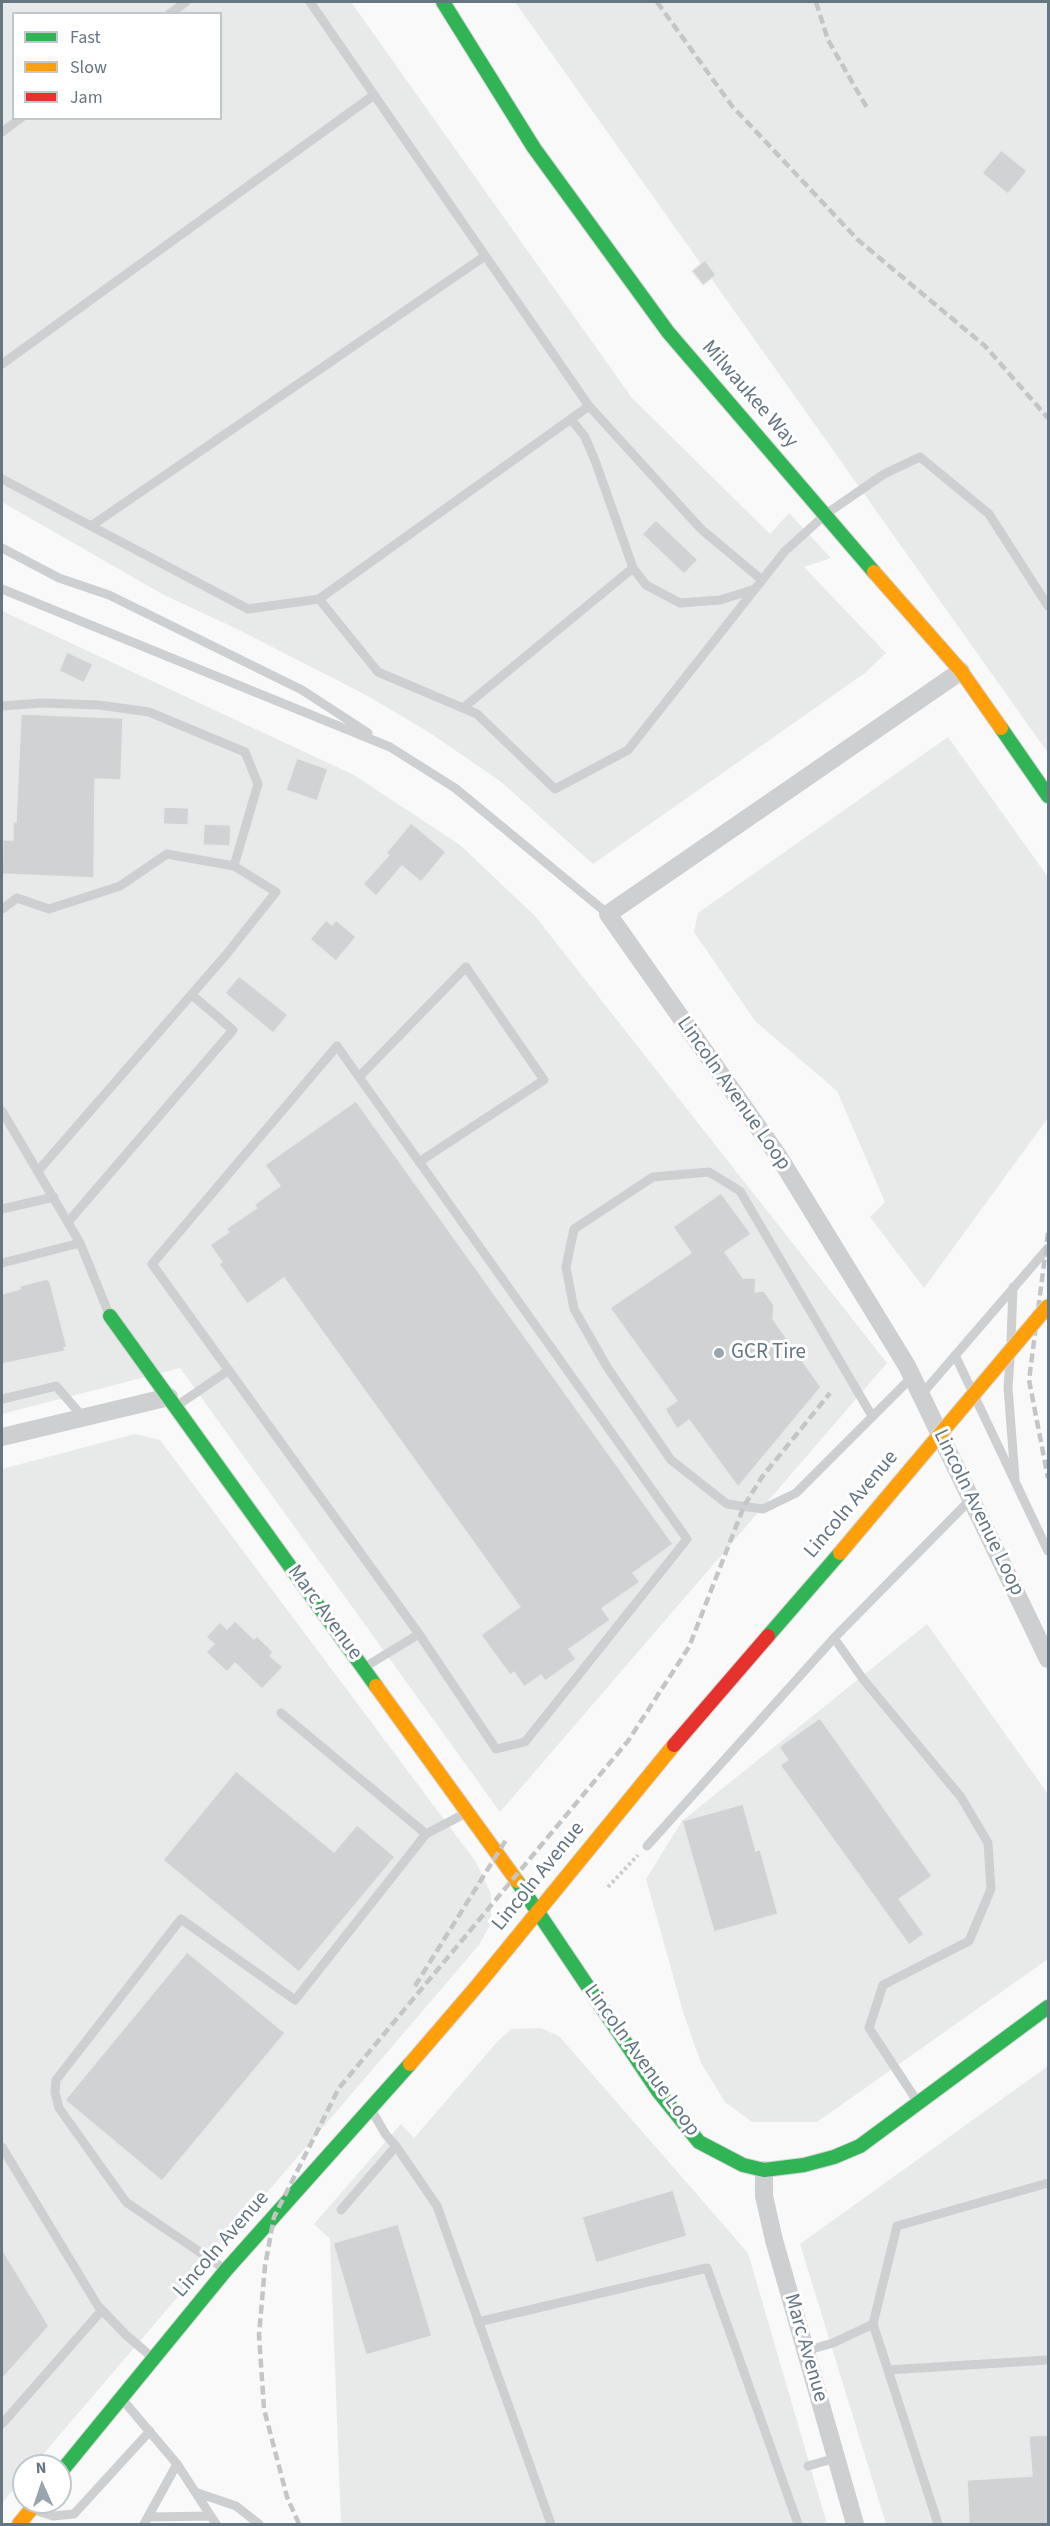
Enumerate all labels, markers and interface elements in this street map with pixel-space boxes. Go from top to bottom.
legend [12,12,222,120]
text: Fast [70,25,101,50]
text: Slow [70,55,107,80]
text: Jam [70,85,103,110]
street label: Milwaukee Way [695,336,803,454]
street label: Lincoln Avenue Loop [671,1012,795,1176]
place label: GCR Tire [731,1340,806,1366]
marker: GCR Tire [712,1346,726,1360]
street label: Lincoln Avenue Loop [927,1426,1029,1600]
street label: Lincoln Avenue [800,1446,904,1564]
street label: Marc Avenue [281,1561,367,1665]
street label: Lincoln Avenue [487,1817,591,1937]
street label: Lincoln Avenue Loop [577,1980,705,2142]
street label: Lincoln Avenue [169,2186,275,2304]
street label: Marc Avenue [778,2291,832,2405]
north arrow [12,2454,72,2514]
text: N [35,2457,47,2479]

